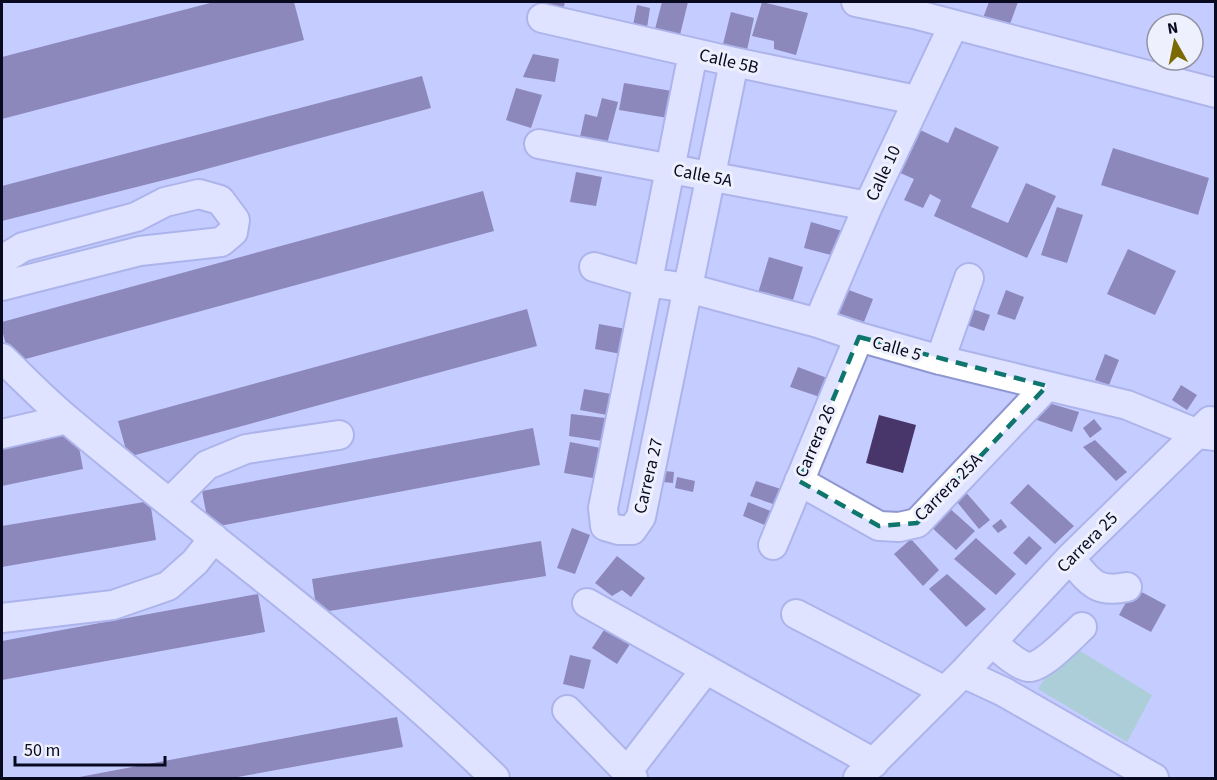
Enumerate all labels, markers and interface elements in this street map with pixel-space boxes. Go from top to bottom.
north arrow [1145,12,1205,72]
text: N [1166,16,1180,40]
street label: Calle 5B [697,42,761,80]
street label: Calle 10 [860,141,907,205]
street label: Calle 5A [671,158,735,194]
street label: Calle 5 [869,330,924,367]
street label: Carrera 26 [789,401,842,482]
street label: Carrera 27 [628,436,669,516]
street label: Carrera 25A [909,448,988,527]
street label: Carrera 25 [1051,506,1123,578]
scale bar [15,729,165,767]
text: 50 m [24,738,60,763]

